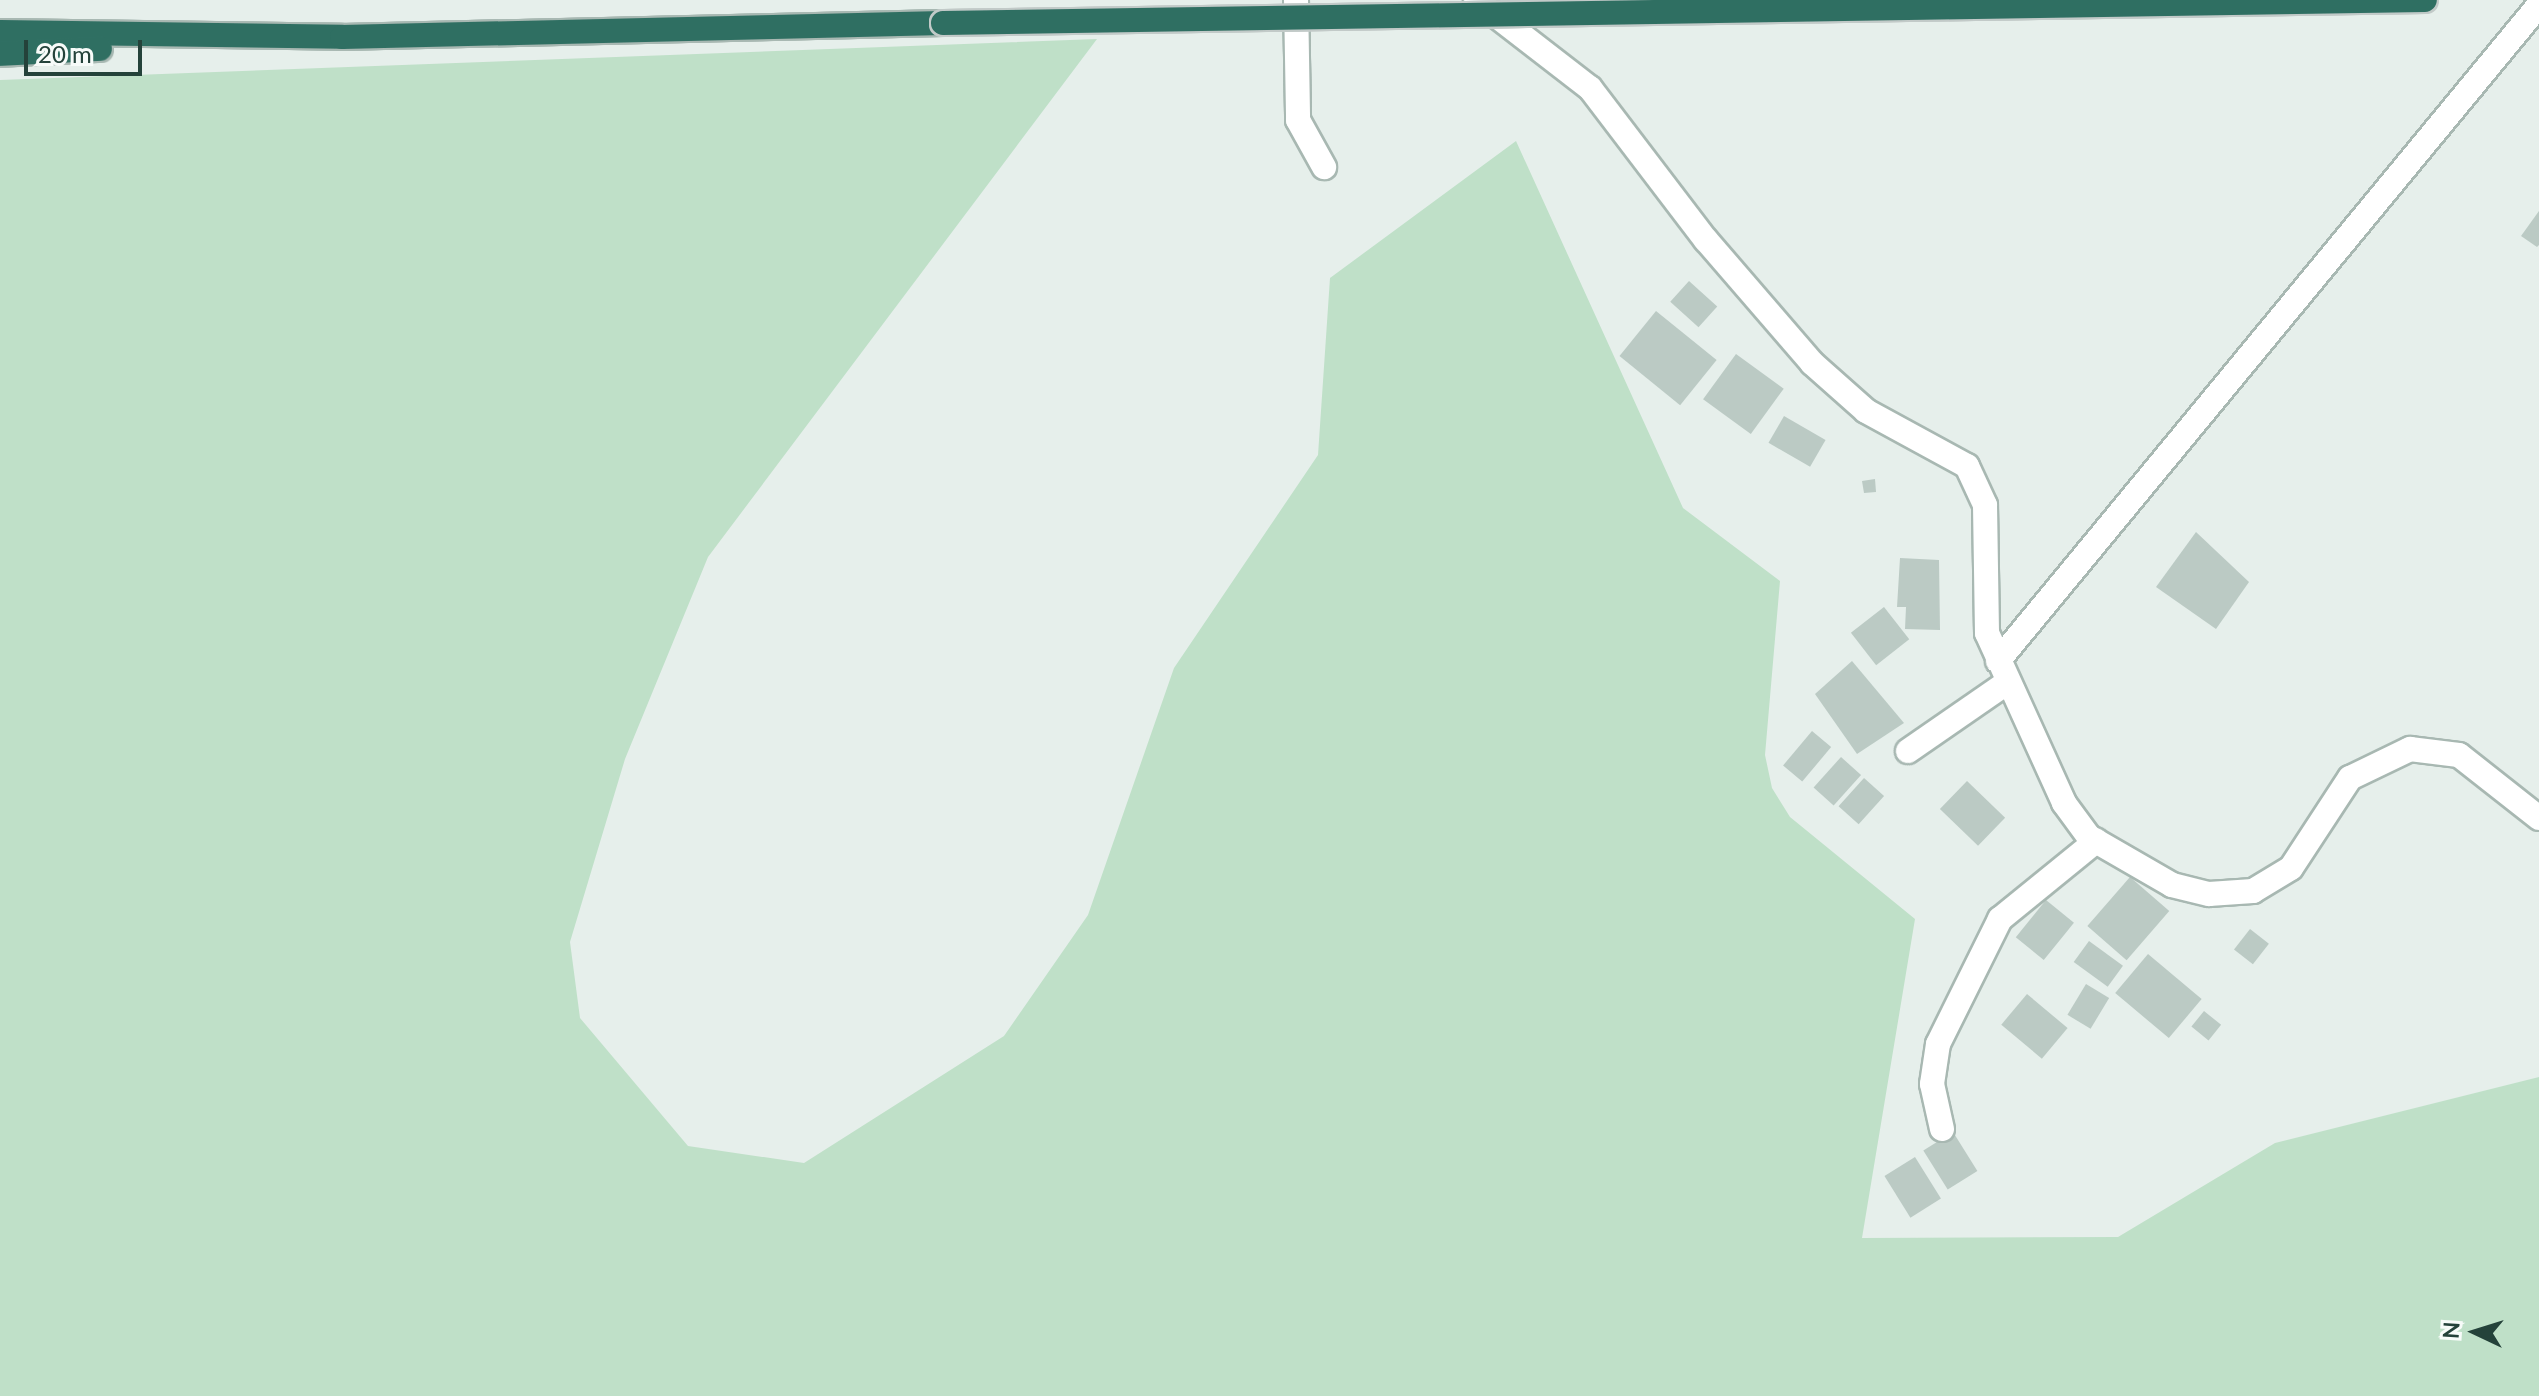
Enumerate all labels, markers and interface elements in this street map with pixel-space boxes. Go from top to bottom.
scale bar [28,24,146,74]
text: 20 m [38,39,92,68]
north arrow [2435,1292,2515,1372]
text: N [2437,1321,2465,1340]

